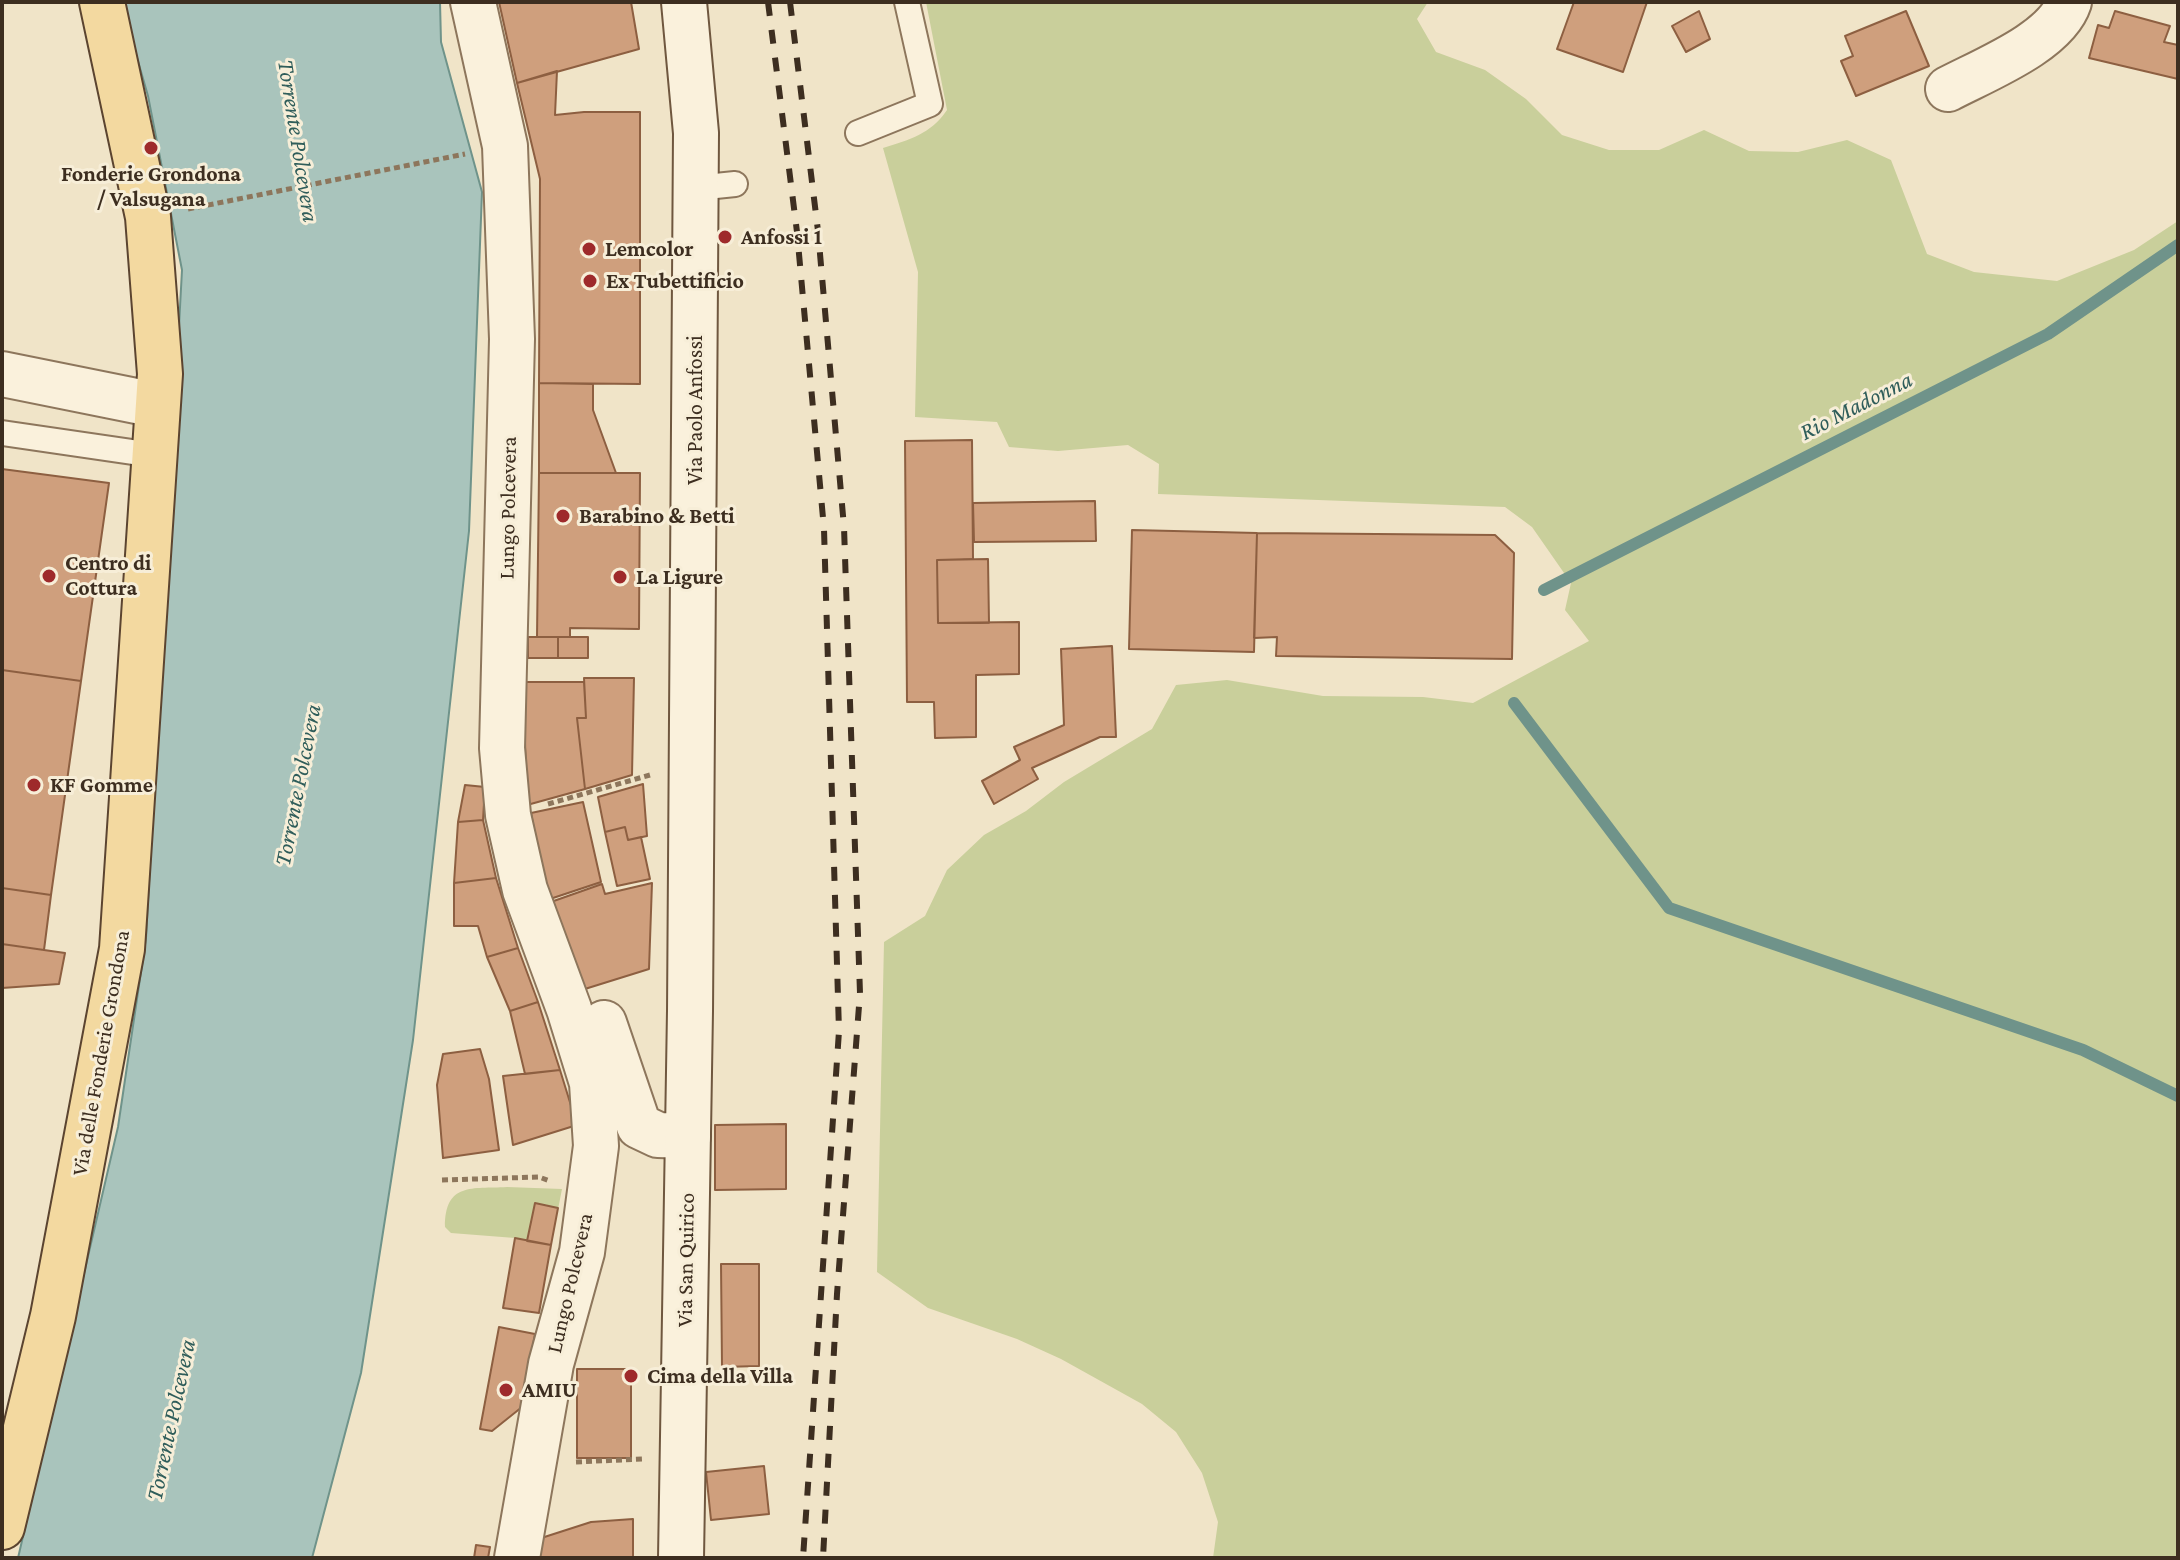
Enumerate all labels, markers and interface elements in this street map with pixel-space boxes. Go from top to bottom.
water label: Torrente Polcevera [271,58,325,224]
marker: Fonderie Grondona / Valsugana [142,139,160,157]
place label: Fonderie Grondona / Valsugana [61,161,241,212]
place label: Anfossi 1 [741,224,822,250]
marker: Anfossi 1 [716,228,734,246]
place label: Lemcolor [605,236,694,262]
marker: Lemcolor [580,240,598,258]
place label: Ex Tubettificio [606,268,744,294]
marker: Ex Tubettificio [581,272,599,290]
street label: Via Paolo Anfossi [682,335,708,485]
water label: Rio Madonna [1795,365,1917,447]
street label: Lungo Polcevera [494,436,522,580]
place label: Barabino & Betti [579,503,735,529]
marker: Barabino & Betti [554,507,572,525]
place label: Centro di Cottura [65,550,151,602]
place label: La Ligure [636,564,723,590]
marker: Centro di Cottura [40,567,58,585]
marker: La Ligure [611,568,629,586]
water label: Torrente Polcevera [268,702,328,868]
place label: KF Gomme [50,772,153,798]
marker: KF Gomme [25,776,43,794]
street label: Via delle Fonderie Grondona [66,928,136,1178]
street label: Via San Quirico [672,1193,700,1327]
street label: Lungo Polcevera [541,1210,599,1356]
water label: Torrente Polcevera [140,1337,202,1503]
place label: Cima della Villa [647,1363,793,1389]
marker: Cima della Villa [622,1367,640,1385]
place label: AMIU [522,1377,577,1403]
marker: AMIU [497,1381,515,1399]

